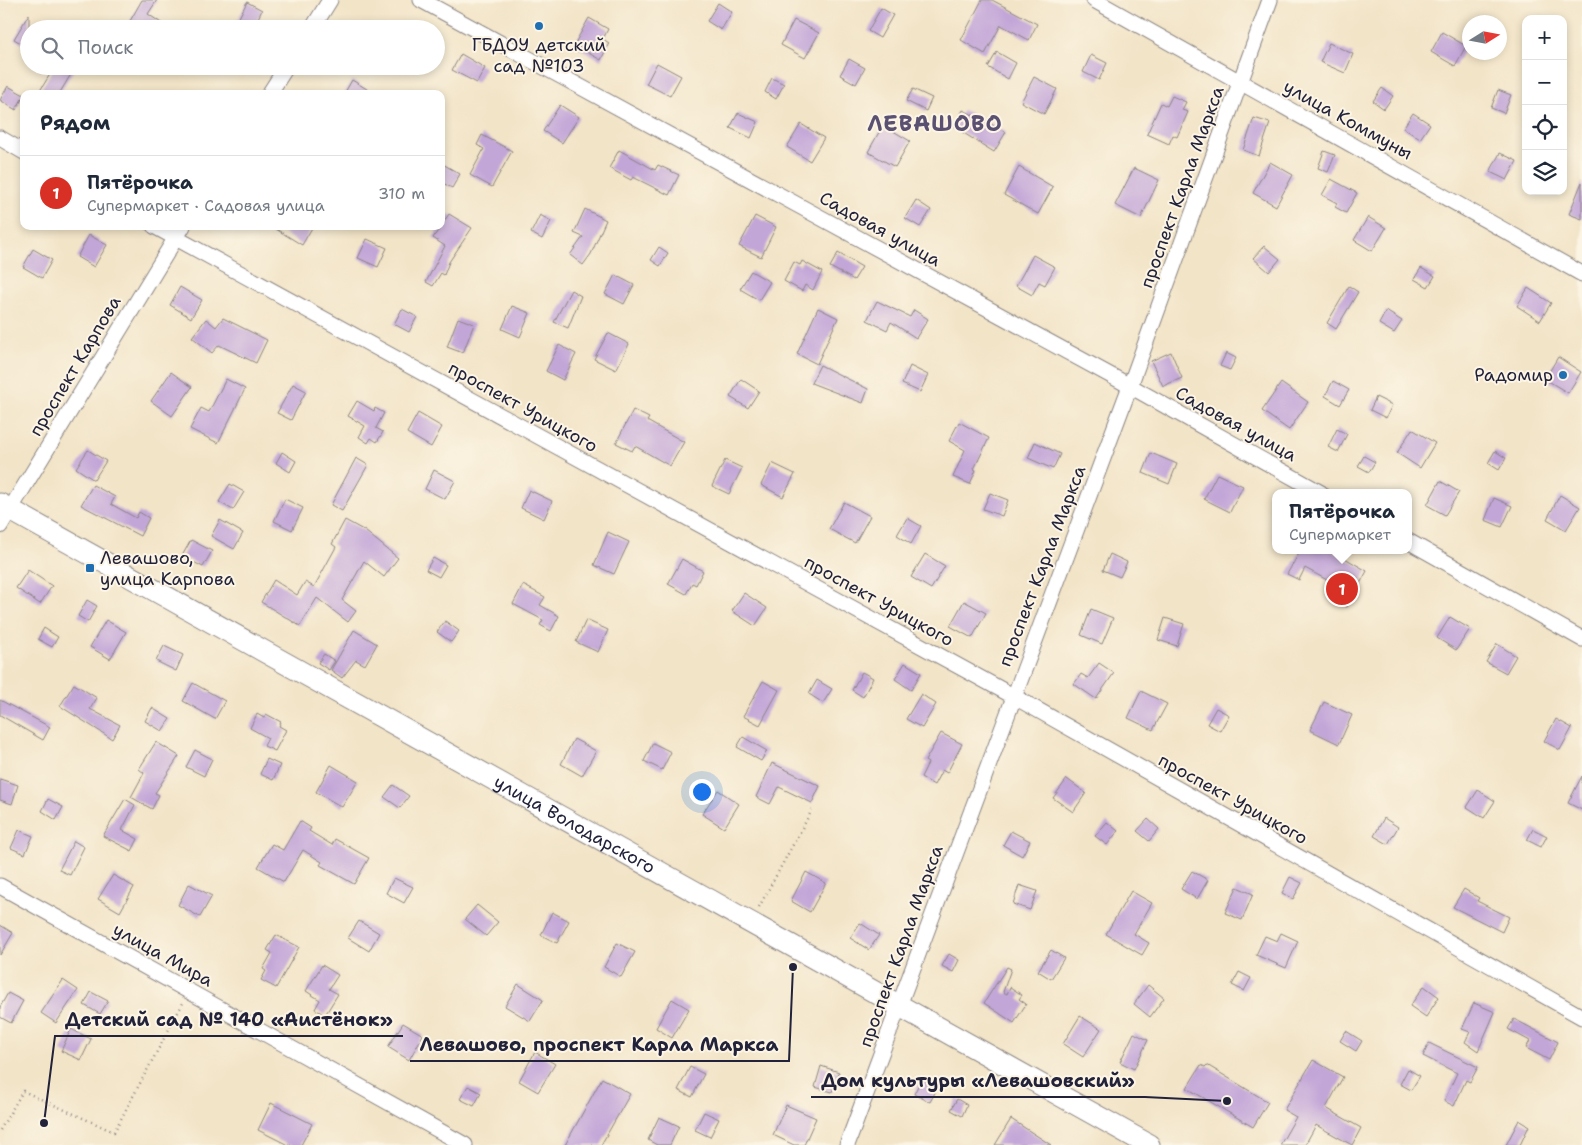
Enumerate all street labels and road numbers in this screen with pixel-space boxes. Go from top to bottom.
street label: улица Коммуны [1279,75,1417,165]
street label: проспект Карла Маркса [1134,83,1230,291]
street label: Садовая улица [815,186,945,272]
street label: проспект Карпова [24,291,126,441]
street label: проспект Урицкого [444,356,602,458]
street label: Садовая улица [1171,381,1301,467]
street label: проспект Карла Маркса [993,462,1091,670]
street label: проспект Урицкого [800,550,958,652]
street label: проспект Урицкого [1154,748,1312,850]
street label: улица Володарского [490,770,660,879]
street label: проспект Карла Маркса [853,842,949,1050]
street label: улица Мира [109,918,217,992]

